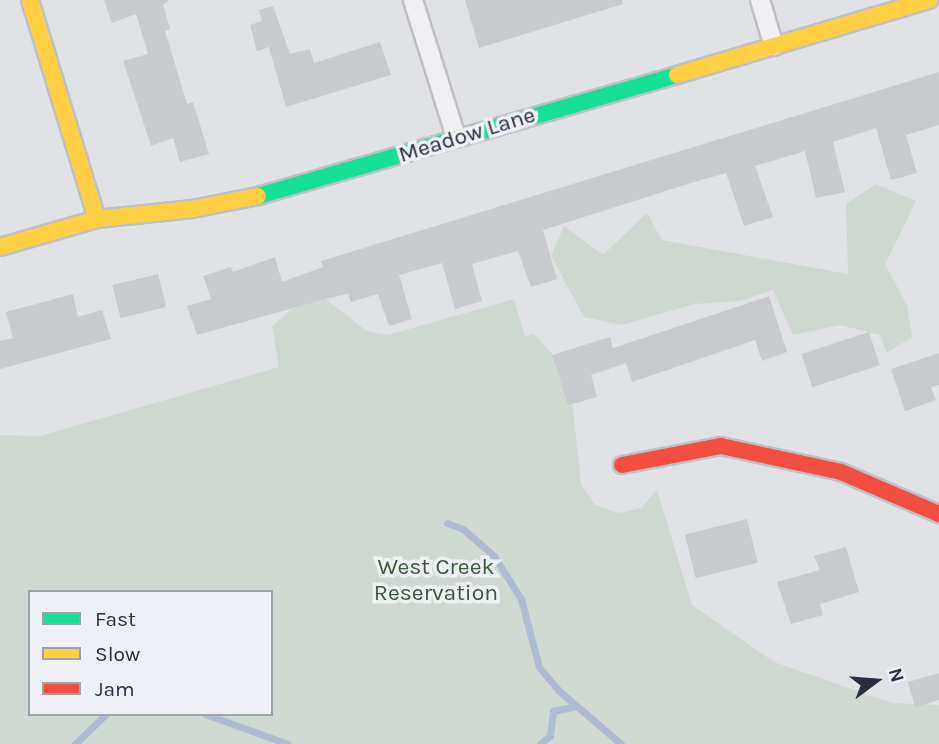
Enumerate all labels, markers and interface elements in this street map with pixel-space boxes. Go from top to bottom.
street label: Meadow Lane [395,101,539,169]
park label: West Creek Reservation [374,553,498,607]
legend [28,590,273,716]
text: Fast [95,607,136,631]
text: Slow [95,642,140,666]
north arrow [841,646,911,716]
text: N [884,666,909,685]
text: Jam [95,677,135,701]

